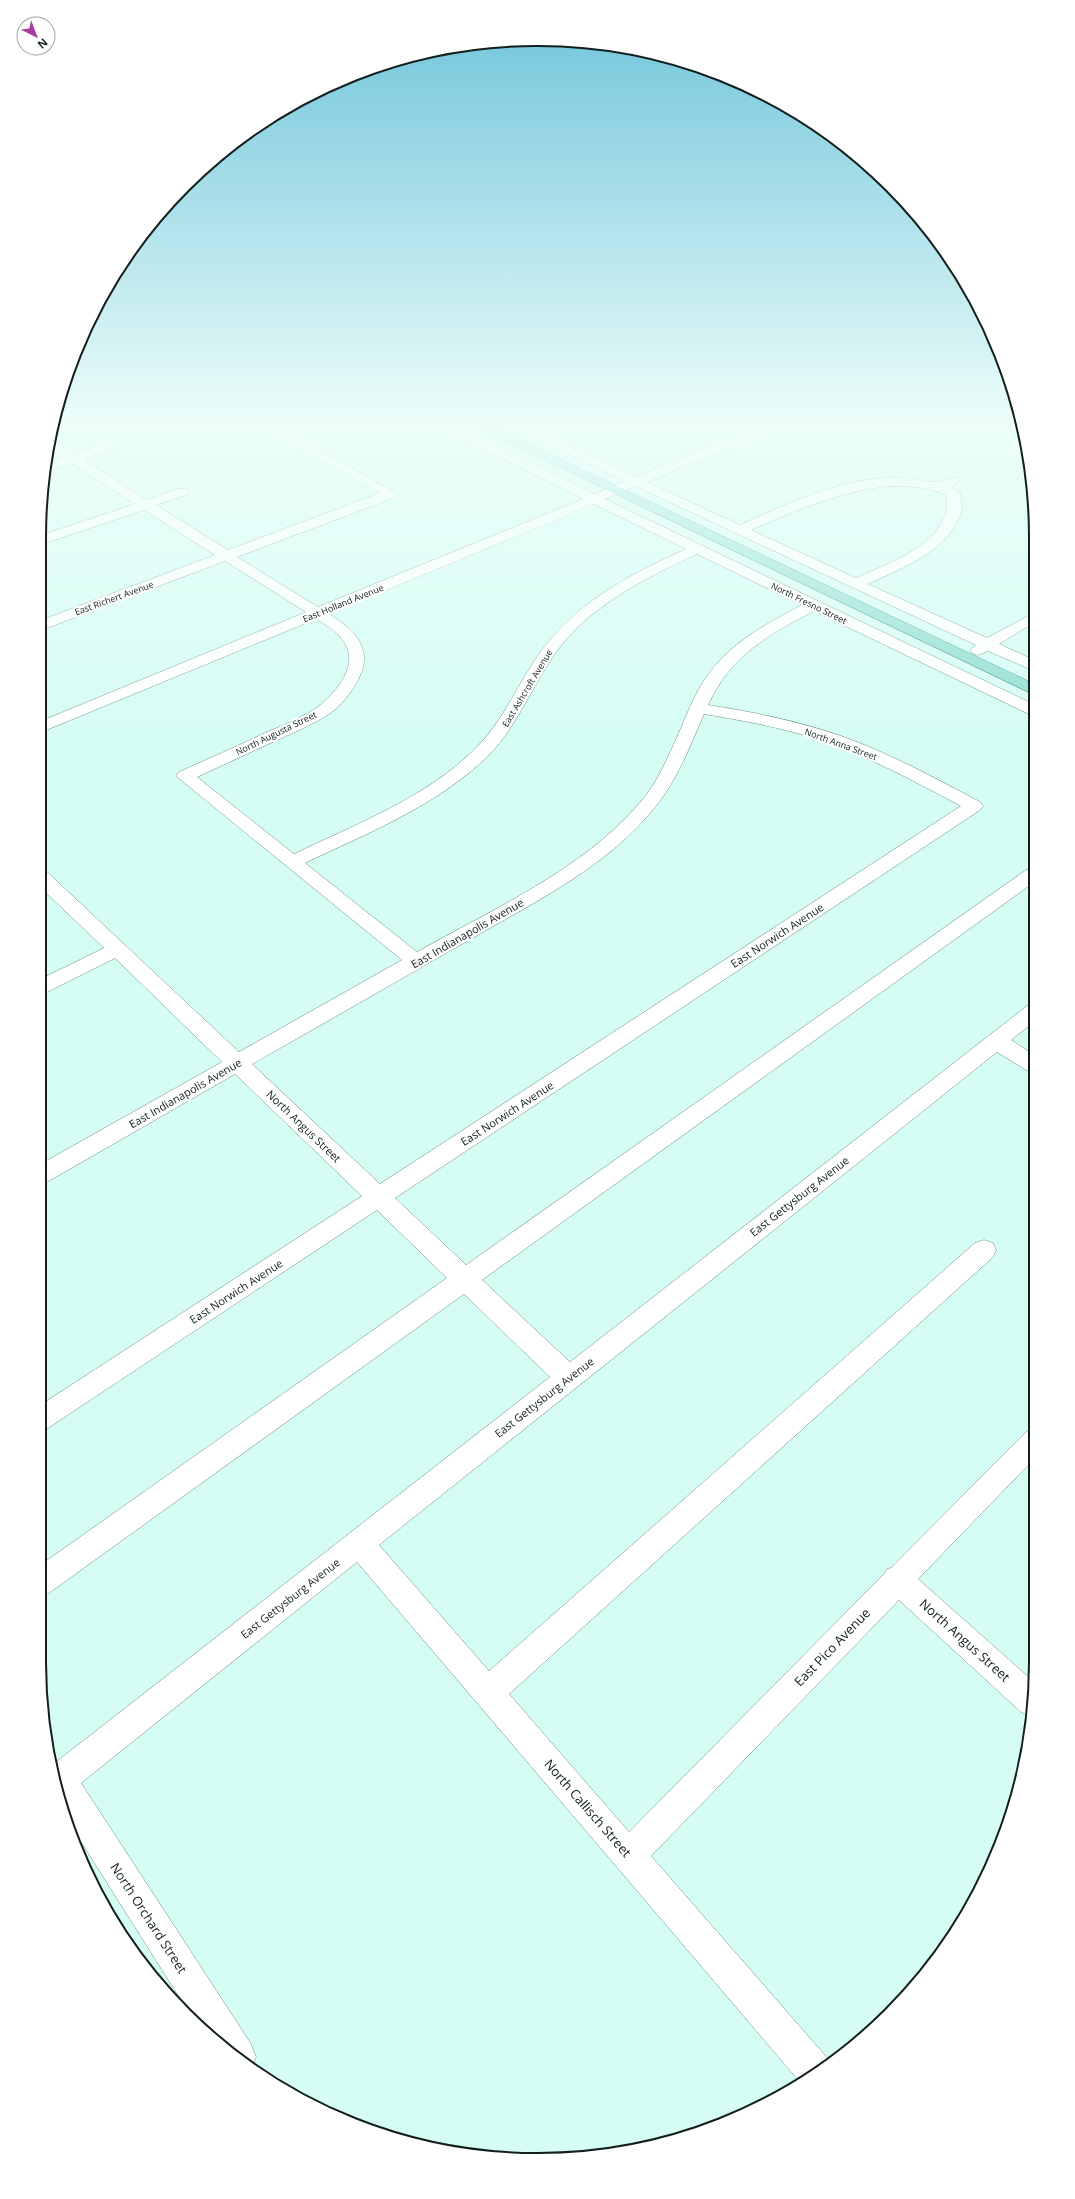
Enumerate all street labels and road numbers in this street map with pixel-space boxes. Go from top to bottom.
street label: East Richert Avenue [73,578,155,618]
street label: North Fresno Street [769,579,849,627]
street label: East Holland Avenue [301,581,385,625]
street label: East Ashcroft Avenue [499,647,555,729]
street label: North Augusta Street [233,708,319,758]
street label: North Anna Street [803,725,879,763]
street label: East Indianapolis Avenue [408,895,526,971]
street label: East Norwich Avenue [728,899,826,971]
street label: East Indianapolis Avenue [126,1055,244,1131]
street label: East Norwich Avenue [458,1077,556,1149]
street label: North Angus Street [263,1087,345,1166]
street label: East Gettysburg Avenue [746,1152,852,1240]
street label: East Norwich Avenue [187,1255,285,1327]
street label: East Gettysburg Avenue [491,1353,597,1441]
street label: East Gettysburg Avenue [237,1554,343,1642]
street label: North Angus Street [916,1594,1014,1686]
street label: East Pico Avenue [790,1604,874,1690]
street label: North Callisch Street [540,1755,636,1861]
street label: North Orchard Street [106,1859,192,1977]

